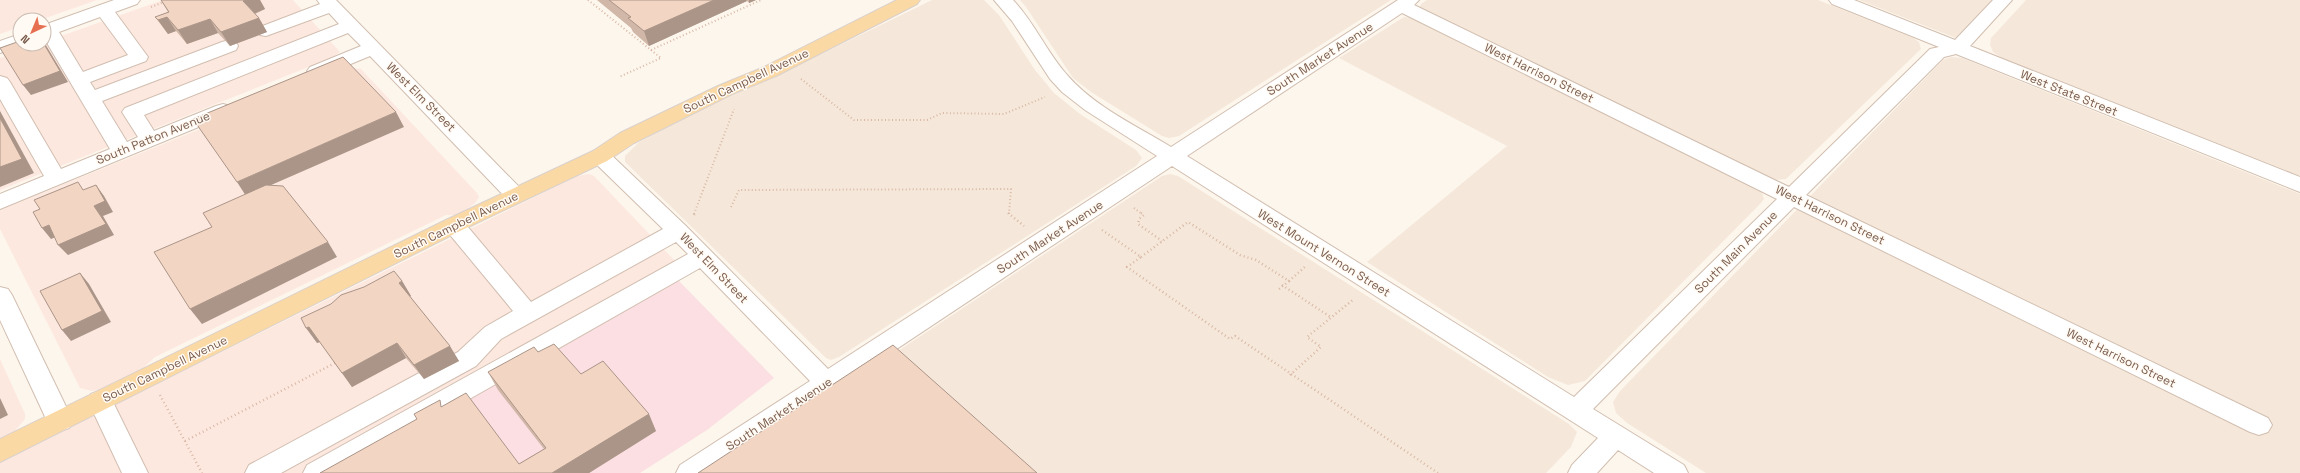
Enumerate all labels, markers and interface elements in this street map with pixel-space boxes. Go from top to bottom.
north arrow [12,12,52,52]
street label: South Market Avenue [1264,19,1376,99]
text: N [18,32,33,47]
street label: West Harrison Street [1482,40,1596,106]
street label: South Campbell Avenue [681,45,811,117]
street label: West Elm Street [383,59,459,135]
street label: West State Street [2018,66,2120,120]
street label: South Patton Avenue [94,108,212,168]
street label: West Harrison Street [1773,182,1887,248]
street label: South Campbell Avenue [391,188,521,262]
street label: South Market Avenue [994,197,1106,277]
street label: West Mount Vernon Street [1255,206,1393,300]
street label: South Main Avenue [1691,207,1781,297]
street label: West Elm Street [676,229,752,307]
street label: West Harrison Street [2064,325,2178,391]
street label: South Campbell Avenue [100,332,230,406]
street label: South Market Avenue [723,374,835,454]

